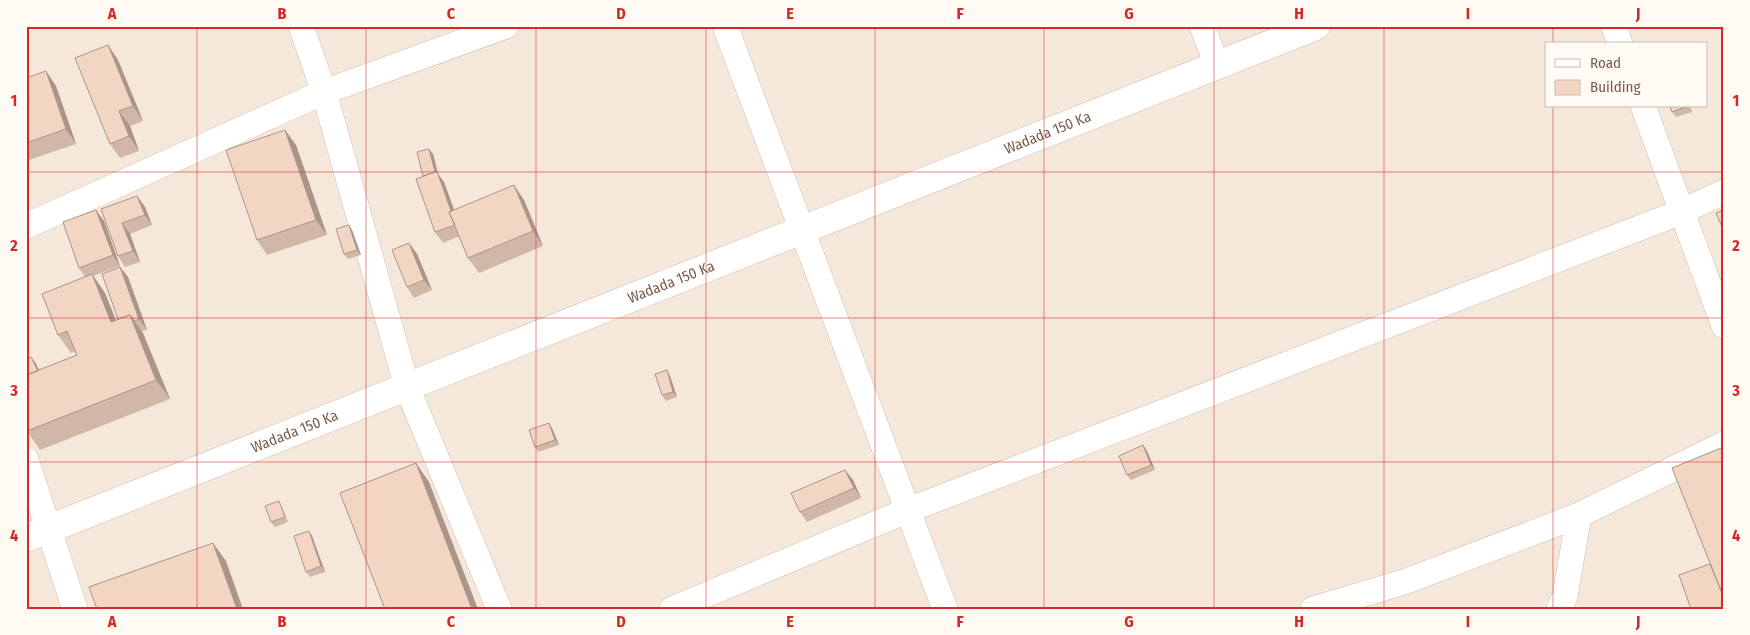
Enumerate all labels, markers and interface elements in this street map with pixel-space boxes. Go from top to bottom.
text: A [107,4,117,23]
text: B [278,4,287,23]
text: C [447,4,456,23]
text: D [616,4,626,23]
text: E [786,4,794,23]
text: F [956,4,964,23]
text: G [1124,4,1134,23]
text: H [1294,4,1304,23]
text: I [1466,4,1470,23]
text: J [1635,4,1640,23]
legend [1545,42,1708,108]
text: Road [1590,54,1621,72]
text: Building [1590,78,1641,96]
text: 1 [11,91,17,110]
text: 1 [1733,91,1739,110]
street label: Wadada 150 Ka [1001,107,1093,158]
text: 2 [9,236,18,255]
text: 2 [1731,236,1740,255]
street label: Wadada 150 Ka [625,257,717,307]
text: 3 [9,381,18,400]
text: 3 [1731,381,1740,400]
street label: Wadada 150 Ka [249,406,341,457]
text: 4 [10,526,18,545]
text: 4 [1732,526,1740,545]
text: A [107,612,117,631]
text: B [278,612,287,631]
text: C [447,612,456,631]
text: D [616,612,626,631]
text: E [786,612,794,631]
text: F [956,612,964,631]
text: G [1124,612,1134,631]
text: H [1294,612,1304,631]
text: I [1466,612,1470,631]
text: J [1635,612,1640,631]

